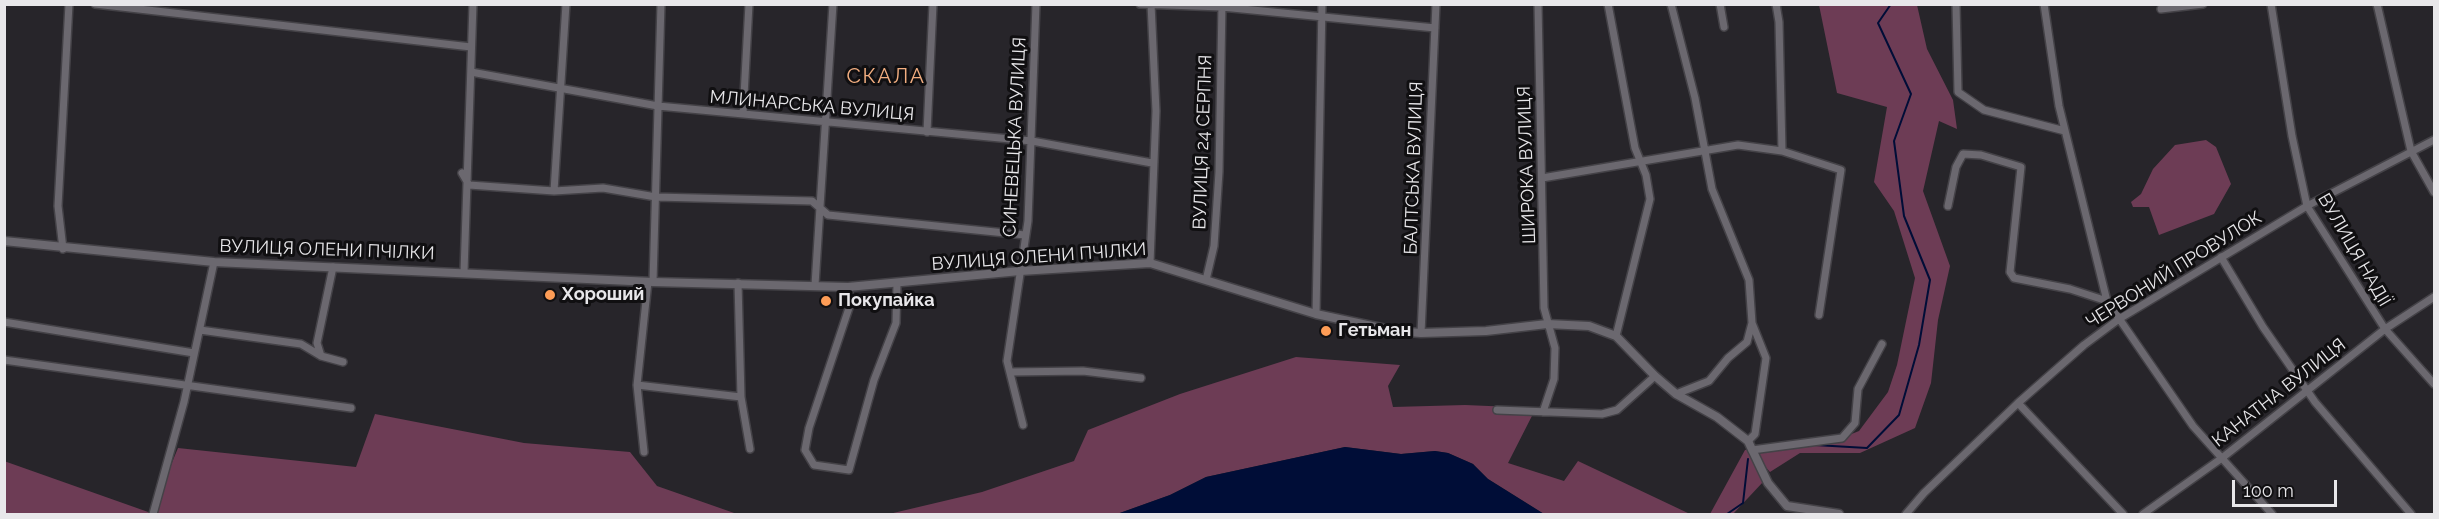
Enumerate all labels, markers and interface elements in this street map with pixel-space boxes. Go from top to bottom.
street label: СИНЕВЕЦЬКА ВУЛИЦЯ [999,37,1031,237]
street label: ВУЛИЦЯ 24 СЕРПНЯ [1189,54,1217,230]
district label: СКАЛА [847,64,925,90]
street label: БАЛТСЬКА ВУЛИЦЯ [1400,81,1428,255]
street label: МЛИНАРСЬКА ВУЛИЦЯ [709,86,915,126]
street label: ШИРОКА ВУЛИЦЯ [1513,86,1541,244]
street label: ВУЛИЦЯ НАДІЇ [2313,190,2395,310]
street label: ЧЕРВОНИЙ ПРОВУЛОК [2082,207,2266,333]
street label: ВУЛИЦЯ ОЛЕНИ ПЧІЛКИ [219,235,435,265]
street label: ВУЛИЦЯ ОЛЕНИ ПЧІЛКИ [931,239,1147,275]
place label: Хороший [562,284,644,306]
marker: Хороший [543,288,557,302]
place label: Покупайка [838,290,935,312]
marker: Покупайка [819,294,833,308]
place label: Гетьман [1338,320,1411,342]
marker: Гетьман [1319,324,1333,338]
street label: КАНАТНА ВУЛИЦЯ [2208,334,2350,452]
scale bar [2235,468,2340,506]
text: 100 m [2243,480,2294,501]

